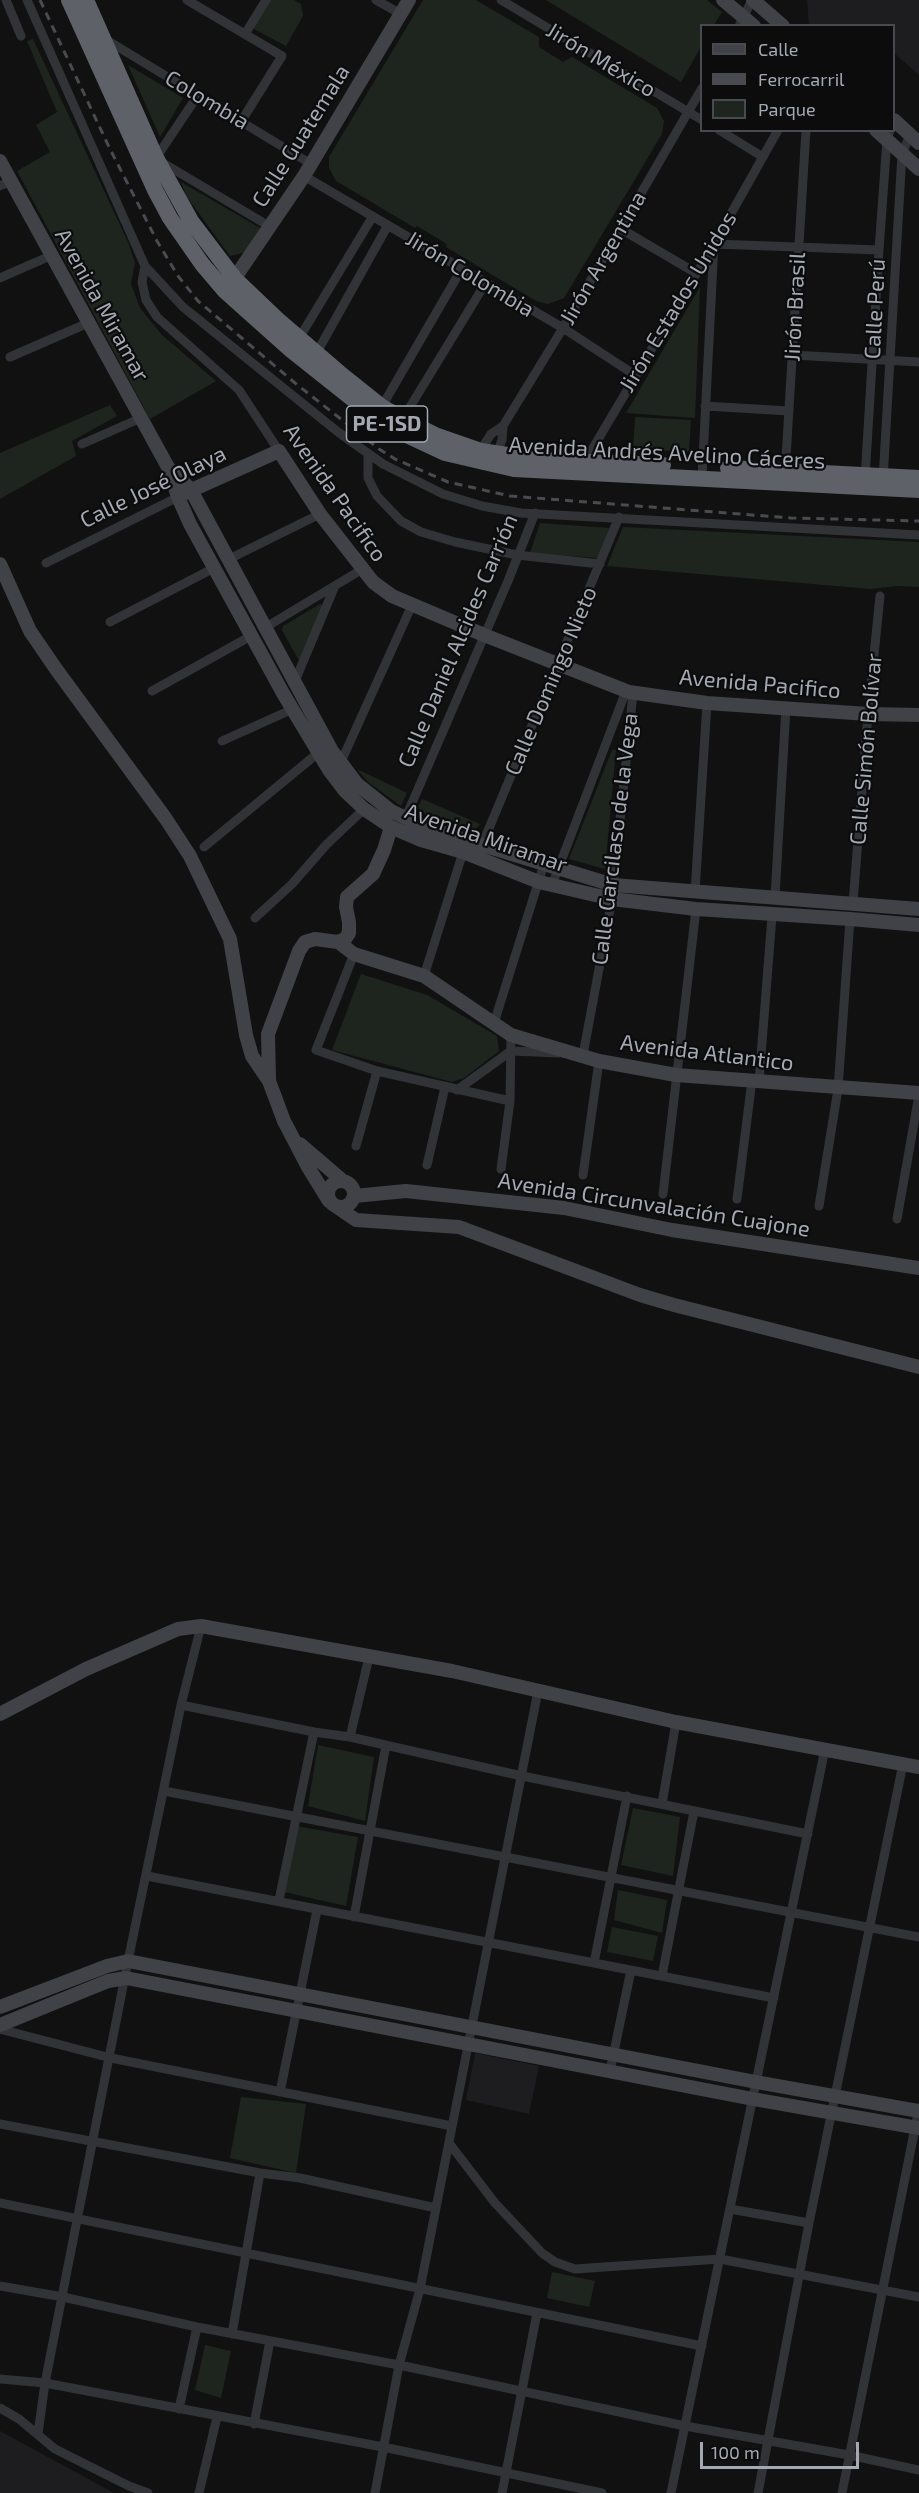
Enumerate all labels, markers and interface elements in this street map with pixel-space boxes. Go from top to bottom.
street label: Jirón México [542,17,660,103]
legend [700,24,895,132]
text: Calle [758,38,799,60]
street label: Calle Guatemala [247,60,355,212]
street label: Colombia [160,65,254,135]
text: Ferrocarril [758,68,844,90]
text: Parque [758,98,816,120]
street label: Jirón Argentina [554,187,652,329]
street label: Jirón Estados Unidos [614,207,742,397]
street label: Avenida Miramar [49,224,155,386]
street label: Jirón Colombia [401,225,539,323]
street label: Jirón Brasil [779,252,811,362]
street label: Calle Perú [859,258,891,360]
road number: PE-1SD [346,406,428,442]
street label: Avenida Pacifico [278,419,392,567]
street label: Avenida Andrés Avelino Cáceres [508,432,826,474]
street label: Calle José Olaya [76,440,230,534]
street label: Calle Daniel Alcides Carrión [393,510,523,772]
street label: Calle Domingo Nieto [499,583,603,779]
street label: Calle Simón Bolívar [844,652,888,846]
street label: Avenida Pacifico [678,664,842,704]
street label: Calle Garcilaso de la Vega [586,711,644,967]
street label: Avenida Miramar [401,798,571,878]
street label: Avenida Atlantico [619,1029,795,1077]
street label: Avenida Circunvalación Cuajone [496,1167,812,1243]
scale bar [703,2430,862,2468]
text: 100 m [711,2441,760,2463]

